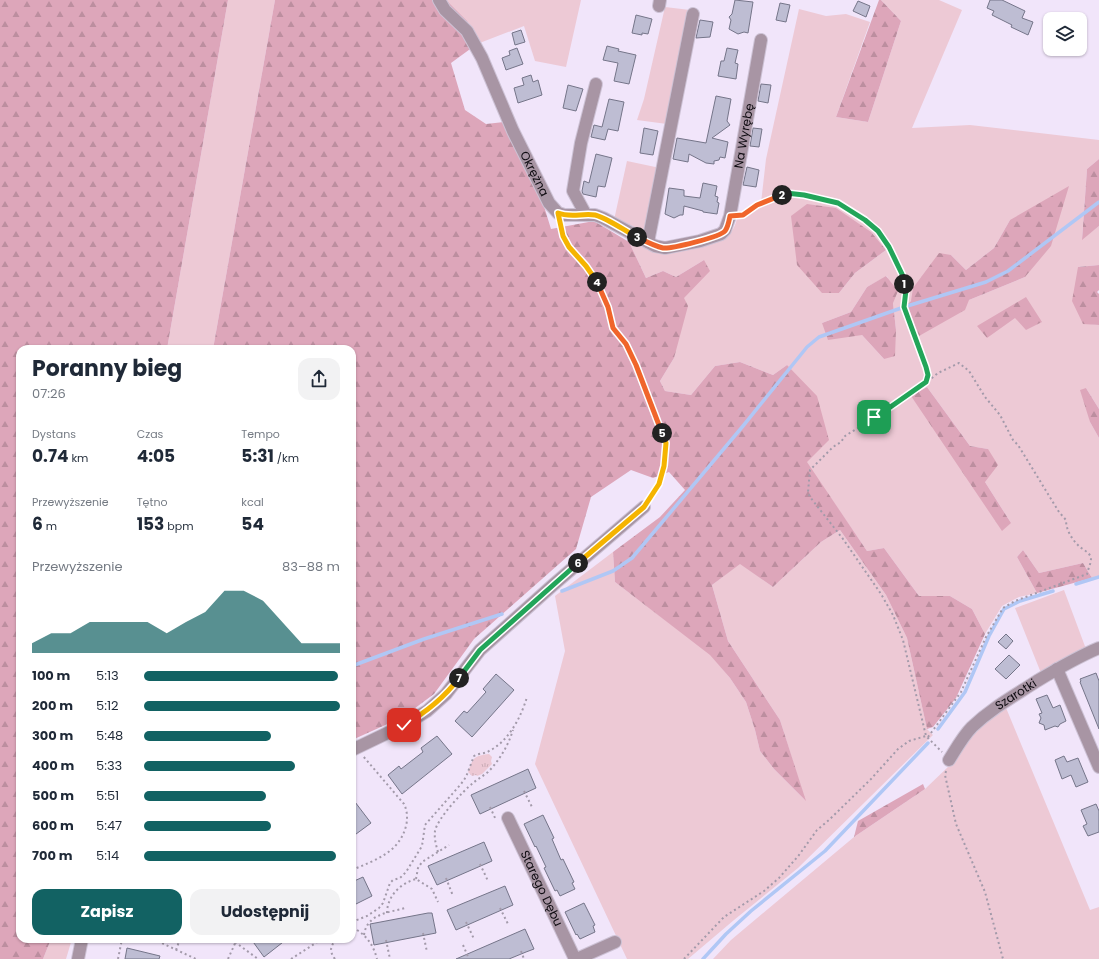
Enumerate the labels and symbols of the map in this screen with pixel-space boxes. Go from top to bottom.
street label: Na Wyrębę [730,102,758,170]
street label: Okrężna [516,148,553,199]
pin: 2 [772,185,792,205]
pin: 3 [627,227,647,247]
pin: 4 [587,272,607,292]
pin: 1 [894,274,914,294]
pin [857,400,891,434]
pin: 5 [652,423,672,443]
pin: 6 [568,553,588,573]
pin: 7 [449,668,469,688]
street label: Szarotki [991,674,1040,714]
pin [387,708,421,742]
street label: Starego Dębu [517,847,567,929]

